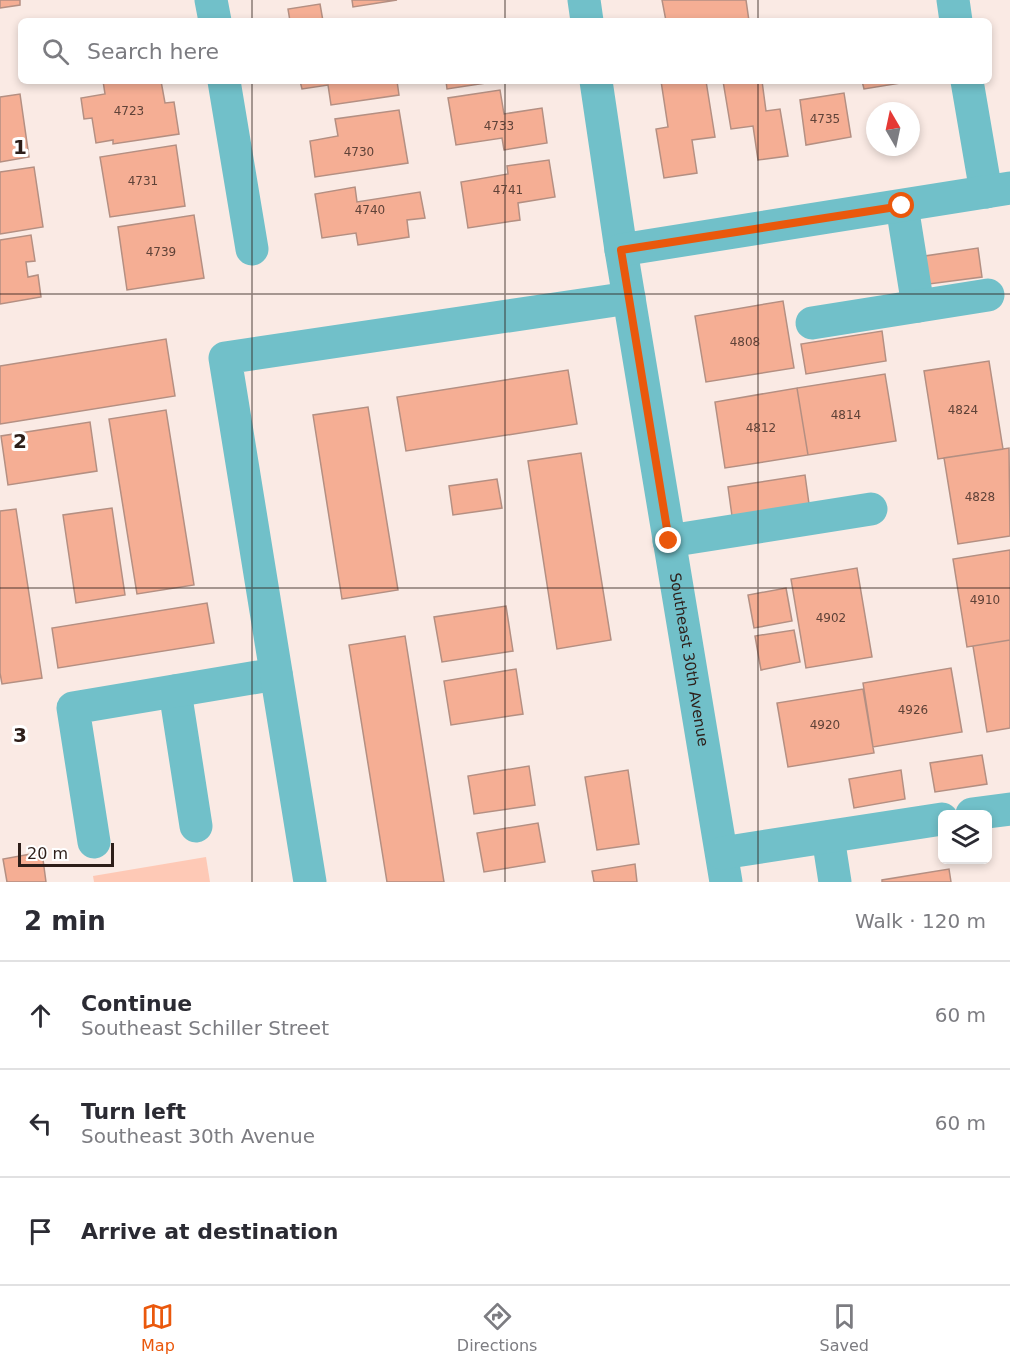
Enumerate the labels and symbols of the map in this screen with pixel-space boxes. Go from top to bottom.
north arrow [866,102,920,156]
house number: 4723 [114,104,144,118]
house number: 4735 [810,112,840,126]
house number: 4733 [484,119,514,133]
text: 1 [13,135,27,159]
house number: 4730 [344,145,374,159]
house number: 4731 [128,174,158,188]
house number: 4741 [493,183,523,197]
route start [888,192,914,218]
house number: 4740 [355,203,385,217]
house number: 4739 [146,245,176,259]
house number: 4808 [730,335,760,349]
house number: 4824 [948,403,978,417]
house number: 4814 [831,408,861,422]
house number: 4812 [746,421,776,435]
text: 2 [13,429,27,453]
house number: 4828 [965,490,995,504]
route end [655,527,681,553]
street label: Southeast 30th Avenue [666,571,712,748]
house number: 4910 [970,593,1000,607]
house number: 4902 [816,611,846,625]
house number: 4926 [898,703,928,717]
house number: 4920 [810,718,840,732]
text: 3 [13,723,27,747]
scale bar [18,840,114,868]

